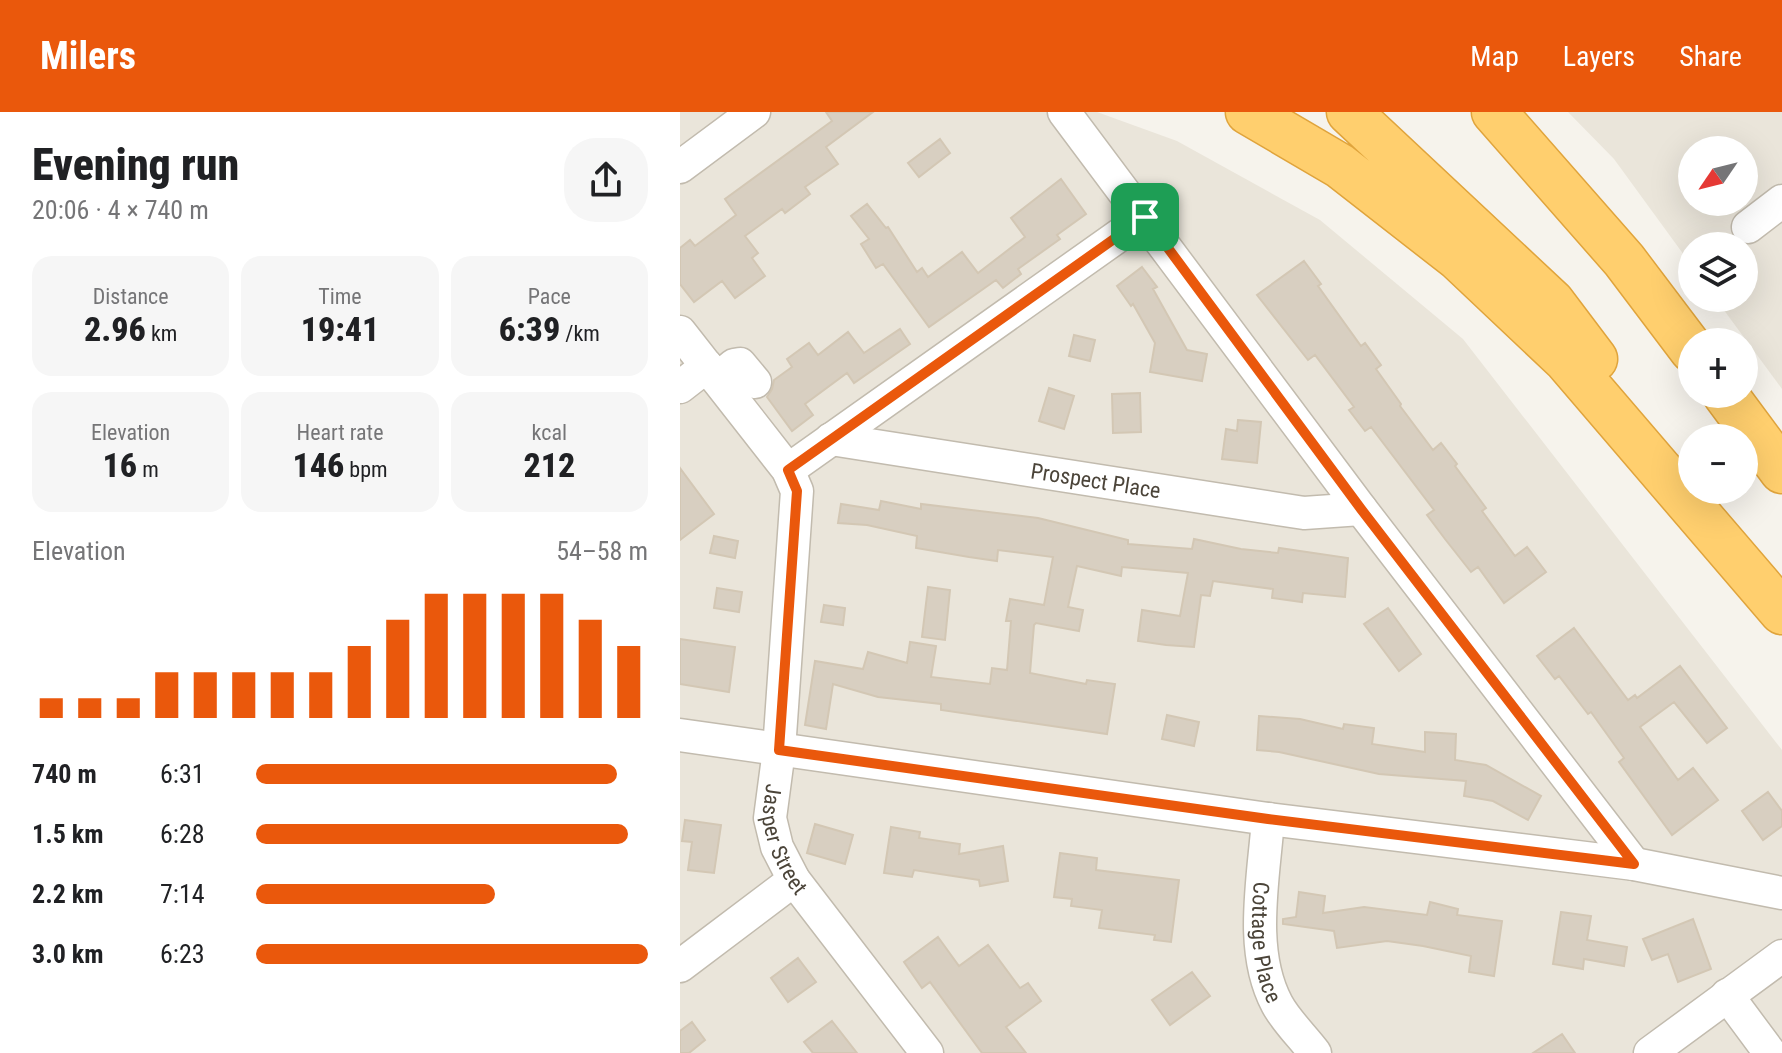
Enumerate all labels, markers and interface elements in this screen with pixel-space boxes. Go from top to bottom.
text: Milers [40,34,136,78]
text: Map [1470,40,1519,73]
text: Layers [1563,40,1635,73]
text: Share [1679,40,1742,73]
north arrow [1678,136,1758,216]
map controls [1678,136,1758,504]
button: share [564,138,648,222]
text: Evening run [32,139,239,191]
pin [1111,183,1179,251]
text: 20:06 · 4 × 740 m [32,195,209,225]
icon: arrive [1123,195,1167,239]
button: layers [1678,232,1758,312]
text: Distance [93,284,169,309]
text: Time [318,284,362,309]
text: Pace [528,284,571,309]
text: 2.96 [84,309,146,349]
text: 19:41 [301,309,379,349]
text: 6:39 [499,309,560,349]
text: km [146,321,177,346]
text: /km [560,321,600,346]
button: + [1678,328,1758,408]
text: Elevation [91,420,170,445]
text: Heart rate [297,420,383,445]
text: kcal [532,420,567,445]
button: − [1678,424,1758,504]
text: 16 [103,445,137,485]
text: 146 [292,445,344,485]
text: 212 [523,445,575,485]
text: m [137,457,159,482]
text: bpm [344,457,388,482]
street label: Prospect Place [1029,458,1162,503]
text: Elevation [32,536,126,566]
text: 54–58 m [556,536,648,566]
text: 740 m [32,759,97,789]
text: 6:31 [160,759,205,789]
street label: Jasper Street [757,782,813,899]
text: 1.5 km [32,819,104,849]
text: 6:28 [160,819,205,849]
text: 2.2 km [32,879,104,909]
text: 7:14 [160,879,205,909]
street label: Cottage Place [1247,881,1287,1006]
text: 3.0 km [32,939,104,969]
text: 6:23 [160,939,205,969]

